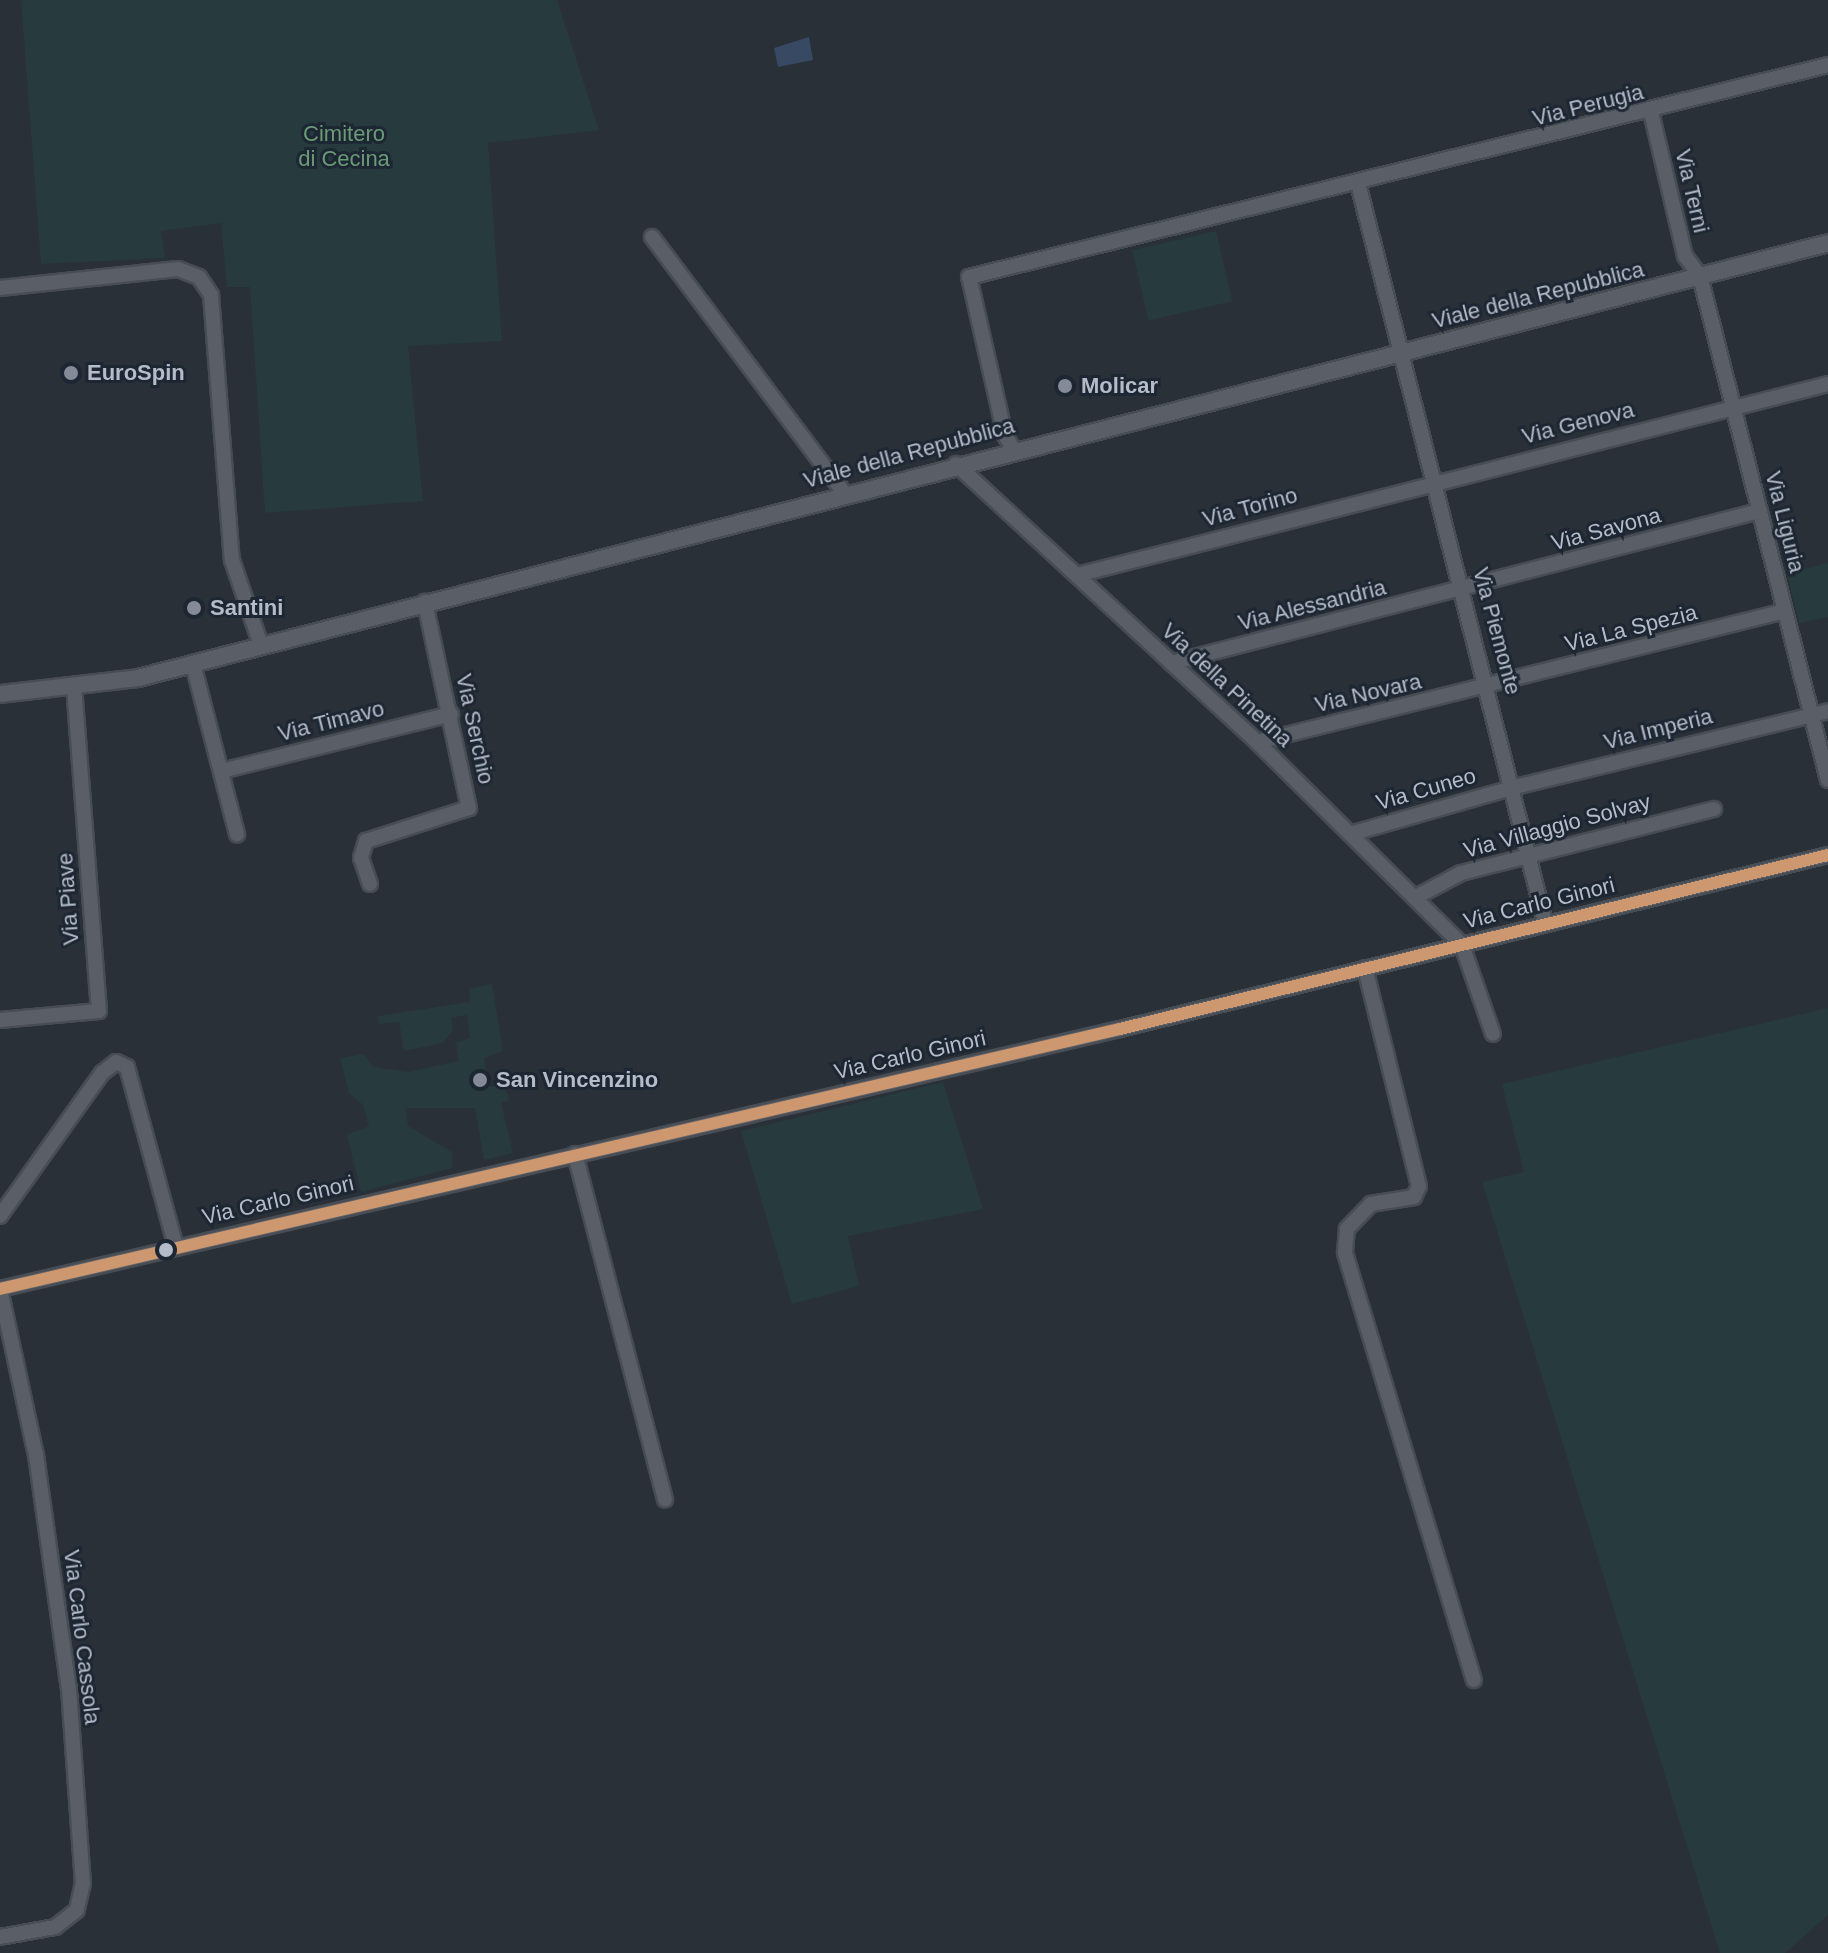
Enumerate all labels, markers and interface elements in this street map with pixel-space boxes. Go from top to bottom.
street label: Via Perugia [1530,78,1646,132]
park label: Cimitero di Cecina [298,120,390,172]
street label: Via Terni [1670,147,1714,235]
street label: Viale della Repubblica [1429,256,1647,334]
place label: EuroSpin [87,360,185,386]
marker: EuroSpin [62,364,80,382]
place label: Molicar [1081,373,1158,399]
marker: Molicar [1056,377,1074,395]
street label: Via Genova [1519,396,1637,450]
street label: Viale della Repubblica [801,412,1017,494]
street label: Via Liguria [1760,469,1810,575]
street label: Via Torino [1200,482,1300,532]
street label: Via Savona [1548,502,1664,556]
street label: Via Piemonte [1467,565,1527,697]
street label: Via Alessandria [1235,574,1389,636]
place label: Santini [210,595,283,621]
marker: Santini [185,599,203,617]
street label: Via La Spezia [1562,599,1700,657]
street label: Via della Pinetina [1156,618,1298,752]
street label: Via Novara [1312,668,1424,718]
street label: Via Serchio [450,671,500,787]
street label: Via Timavo [275,695,387,747]
street label: Via Imperia [1601,703,1715,755]
street label: Via Cuneo [1373,762,1479,816]
street label: Via Villaggio Solvay [1461,788,1653,864]
street label: Via Piave [52,852,84,946]
street label: Via Carlo Ginori [1461,871,1617,935]
street label: Via Carlo Ginori [832,1025,988,1085]
place label: San Vincenzino [496,1067,658,1093]
marker: San Vincenzino [471,1071,489,1089]
street label: Via Carlo Ginori [200,1170,356,1230]
unlabelled marker [158,1242,174,1258]
street label: Via Carlo Cassola [58,1548,106,1726]

